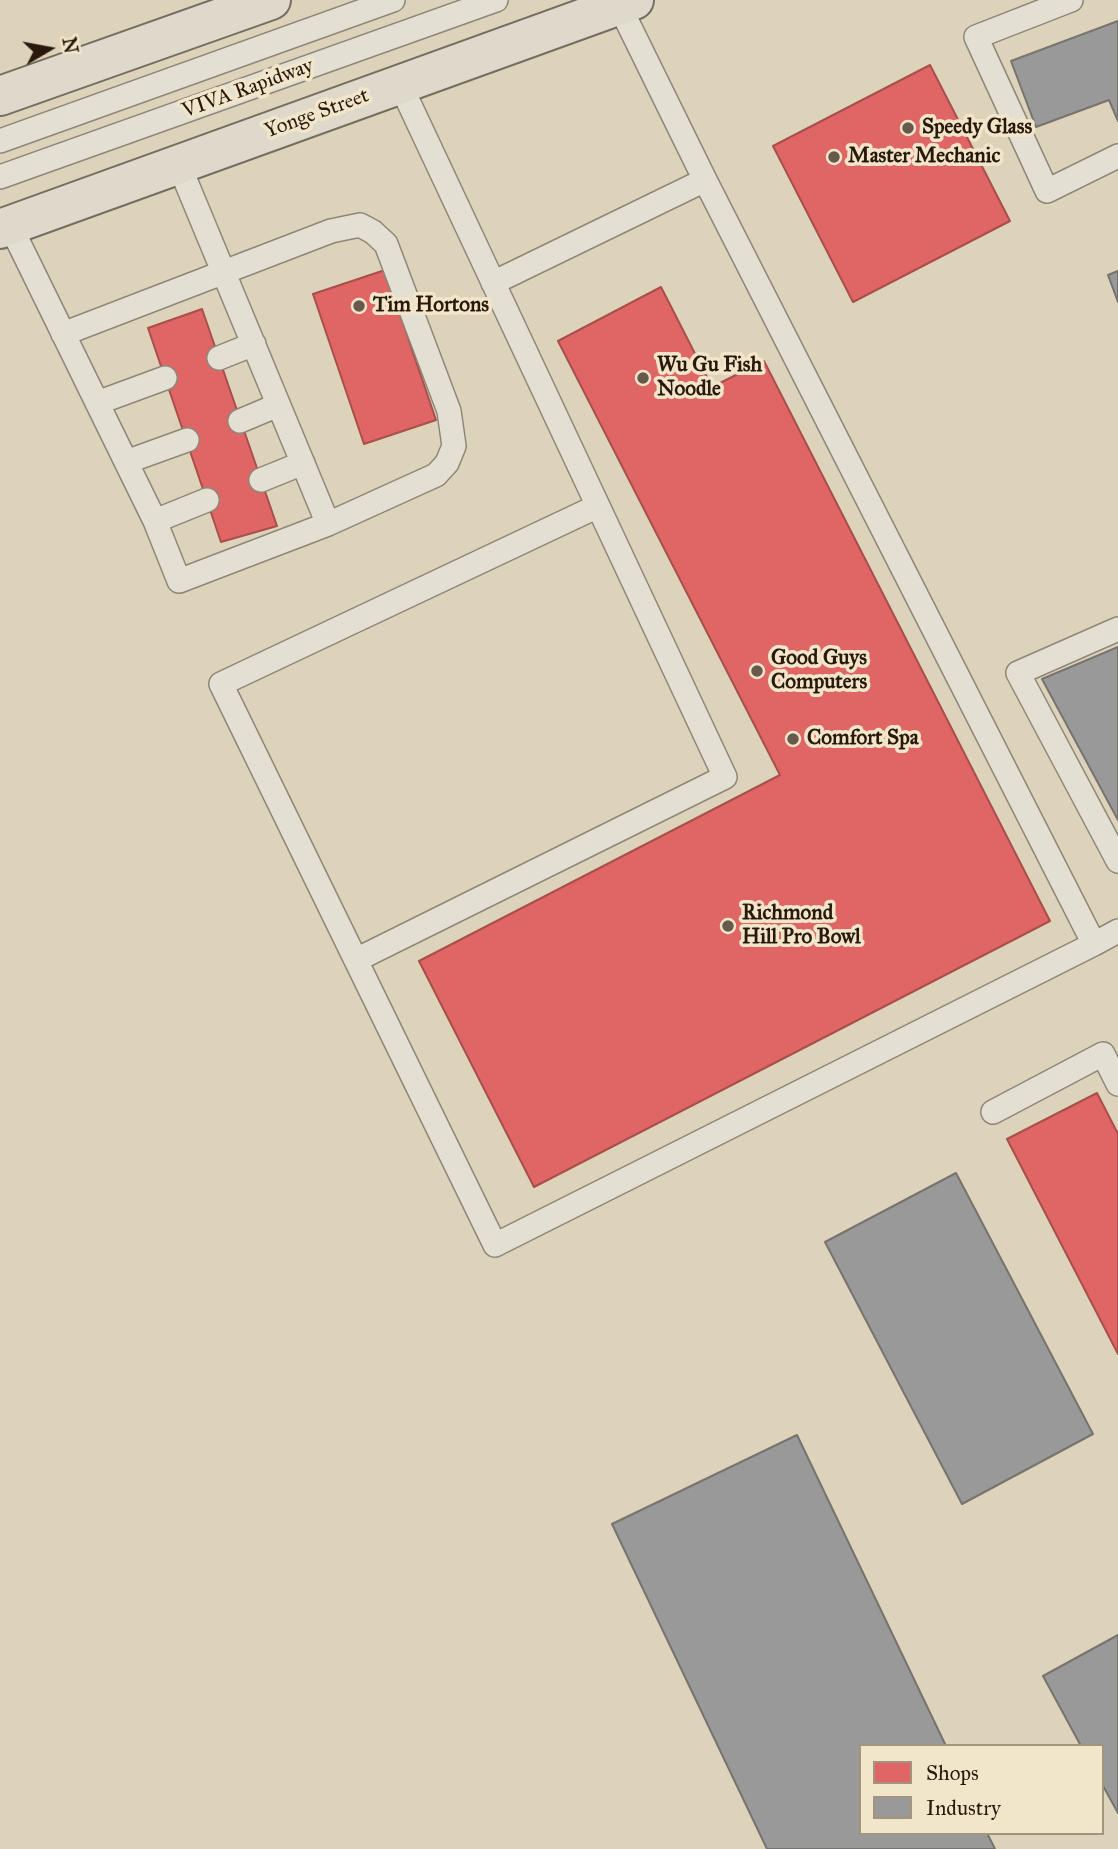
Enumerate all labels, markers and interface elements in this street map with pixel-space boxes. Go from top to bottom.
north arrow [14,14,84,84]
text: N [57,35,83,55]
street label: VIVA Rapidway [179,54,317,124]
street label: Yonge Street [261,83,373,145]
place label: Speedy Glass [922,115,1032,141]
marker: Speedy Glass [900,120,916,136]
place label: Master Mechanic [848,144,1000,170]
marker: Master Mechanic [826,149,842,165]
place label: Tim Hortons [373,293,489,319]
marker: Tim Hortons [351,298,367,314]
place label: Wu Gu Fish Noodle [657,353,762,403]
marker: Wu Gu Fish Noodle [635,370,651,386]
place label: Good Guys Computers [771,646,867,696]
marker: Good Guys Computers [749,663,765,679]
place label: Comfort Spa [807,726,919,752]
marker: Comfort Spa [785,731,801,747]
place label: Richmond Hill Pro Bowl [742,901,861,951]
marker: Richmond Hill Pro Bowl [720,918,736,934]
legend [859,1744,1104,1835]
text: Shops [926,1760,979,1786]
text: Industry [926,1795,1001,1821]

